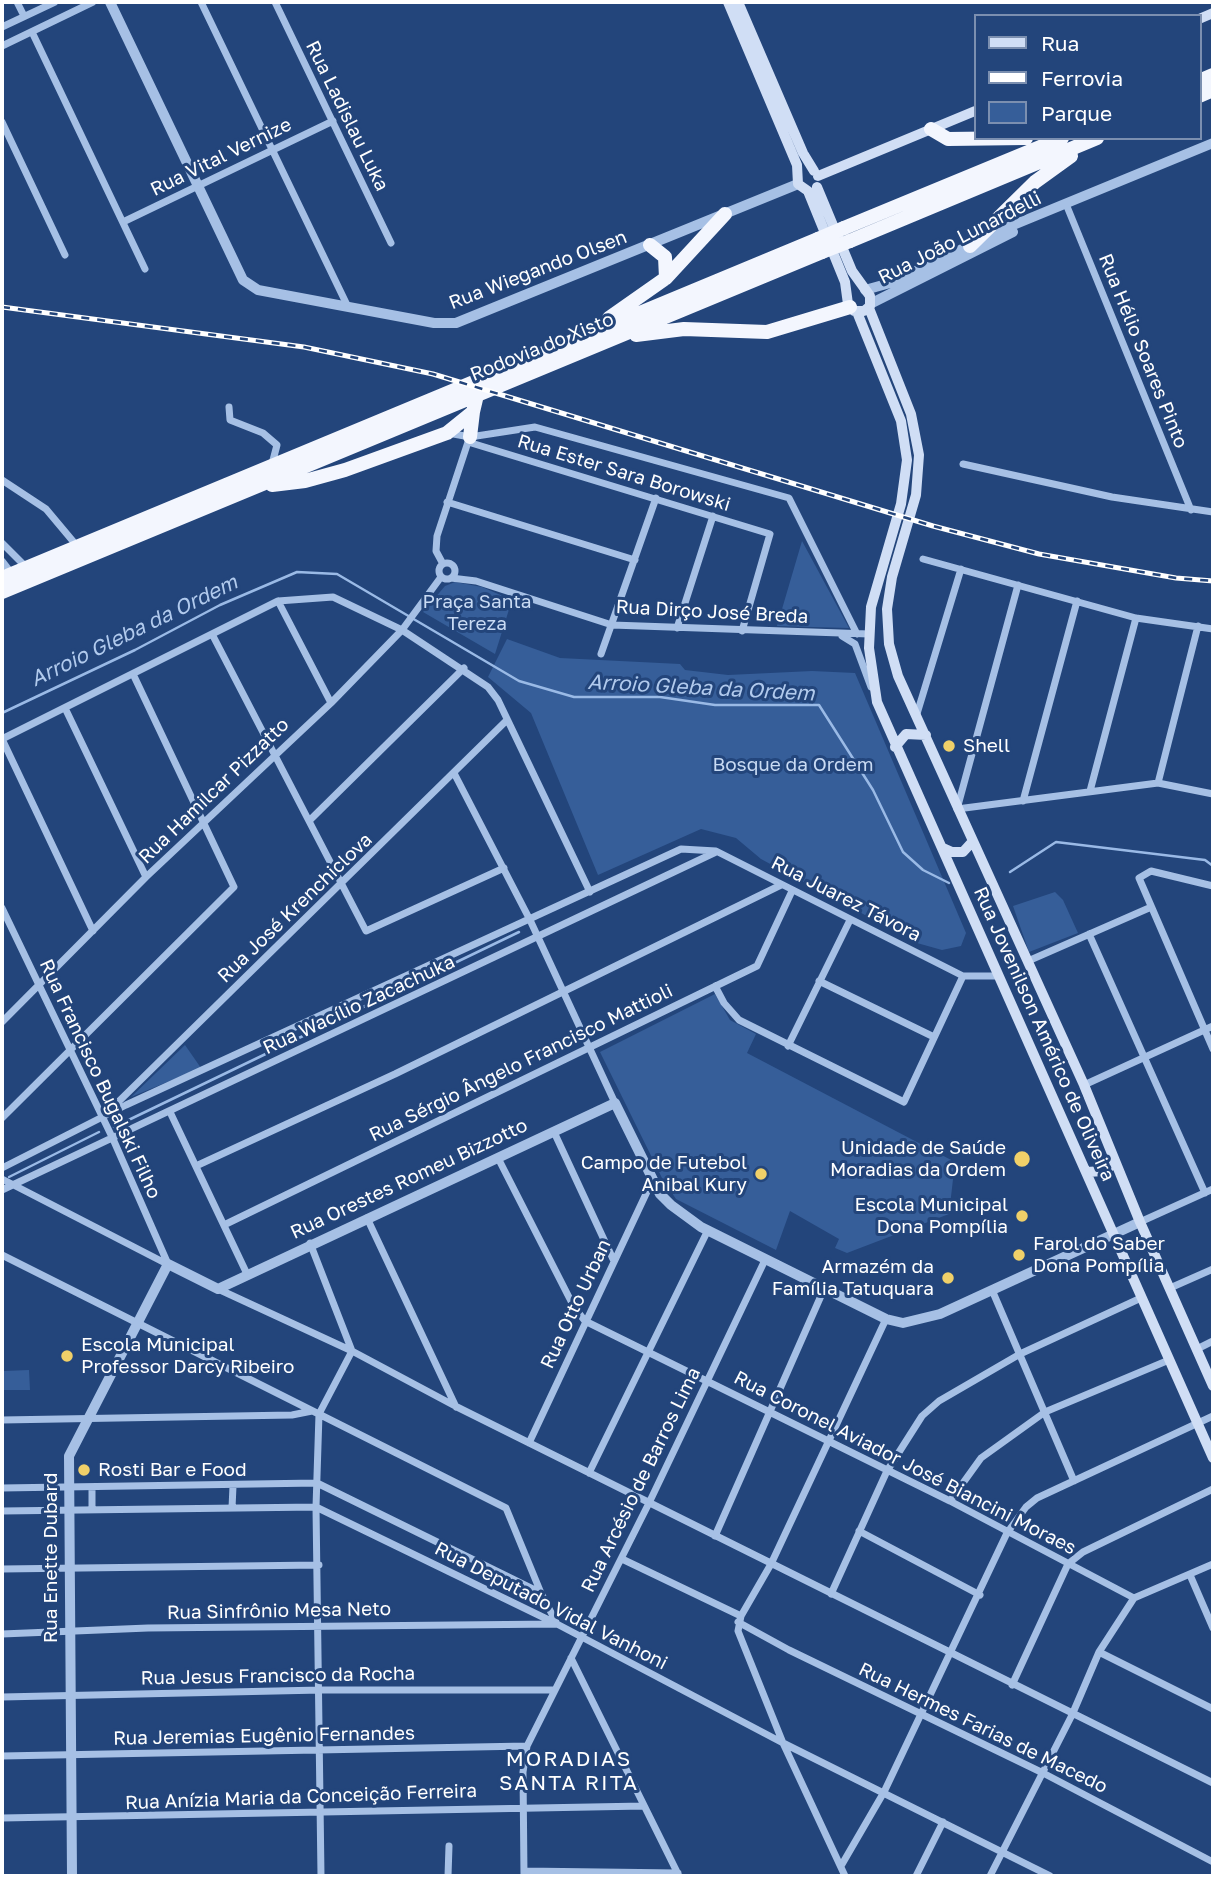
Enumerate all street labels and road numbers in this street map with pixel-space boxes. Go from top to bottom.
street label: Rua Ladislau Luka [301,37,393,195]
street label: Rua Vital Vernize [147,113,295,201]
street label: Rua João Lunardelli [875,187,1045,289]
street label: Rua Wiegando Olsen [446,226,630,314]
street label: Rua Hélio Soares Pinto [1094,250,1192,452]
street label: Rodovia do Xisto [467,308,617,386]
street label: Rua Ester Sara Borowski [515,430,733,516]
street label: Rua Dirço José Breda [615,596,809,628]
street label: Rua Hamilcar Pizzatto [134,713,294,869]
street label: Rua José Krenchiclova [213,828,377,988]
street label: Rua Juarez Távora [767,851,925,947]
street label: Rua Jovenilson Américo de Oliveira [969,883,1119,1185]
street label: Rua Wacílio Zacachuka [260,951,458,1059]
street label: Rua Francisco Bugalski Filho [34,956,166,1202]
street label: Rua Sérgio Ângelo Francisco Mattioli [366,979,676,1147]
street label: Rua Orestes Romeu Bizzotto [287,1114,531,1244]
street label: Rua Otto Urban [536,1236,616,1372]
street label: Rua Arcésio de Barros Lima [577,1364,705,1596]
street label: Rua Coronel Aviador José Biancini Moraes [730,1366,1080,1560]
street label: Rua Enette Dubard [40,1473,62,1643]
street label: Rua Deputado Vidal Vanhoni [431,1537,671,1675]
street label: Rua Sinfrônio Mesa Neto [167,1598,391,1624]
street label: Rua Hermes Farias de Macedo [855,1658,1111,1798]
street label: Rua Jesus Francisco da Rocha [141,1662,415,1690]
street label: Rua Jeremias Eugênio Fernandes [113,1722,415,1750]
street label: Rua Anízia Maria da Conceição Ferreira [125,1779,477,1815]

